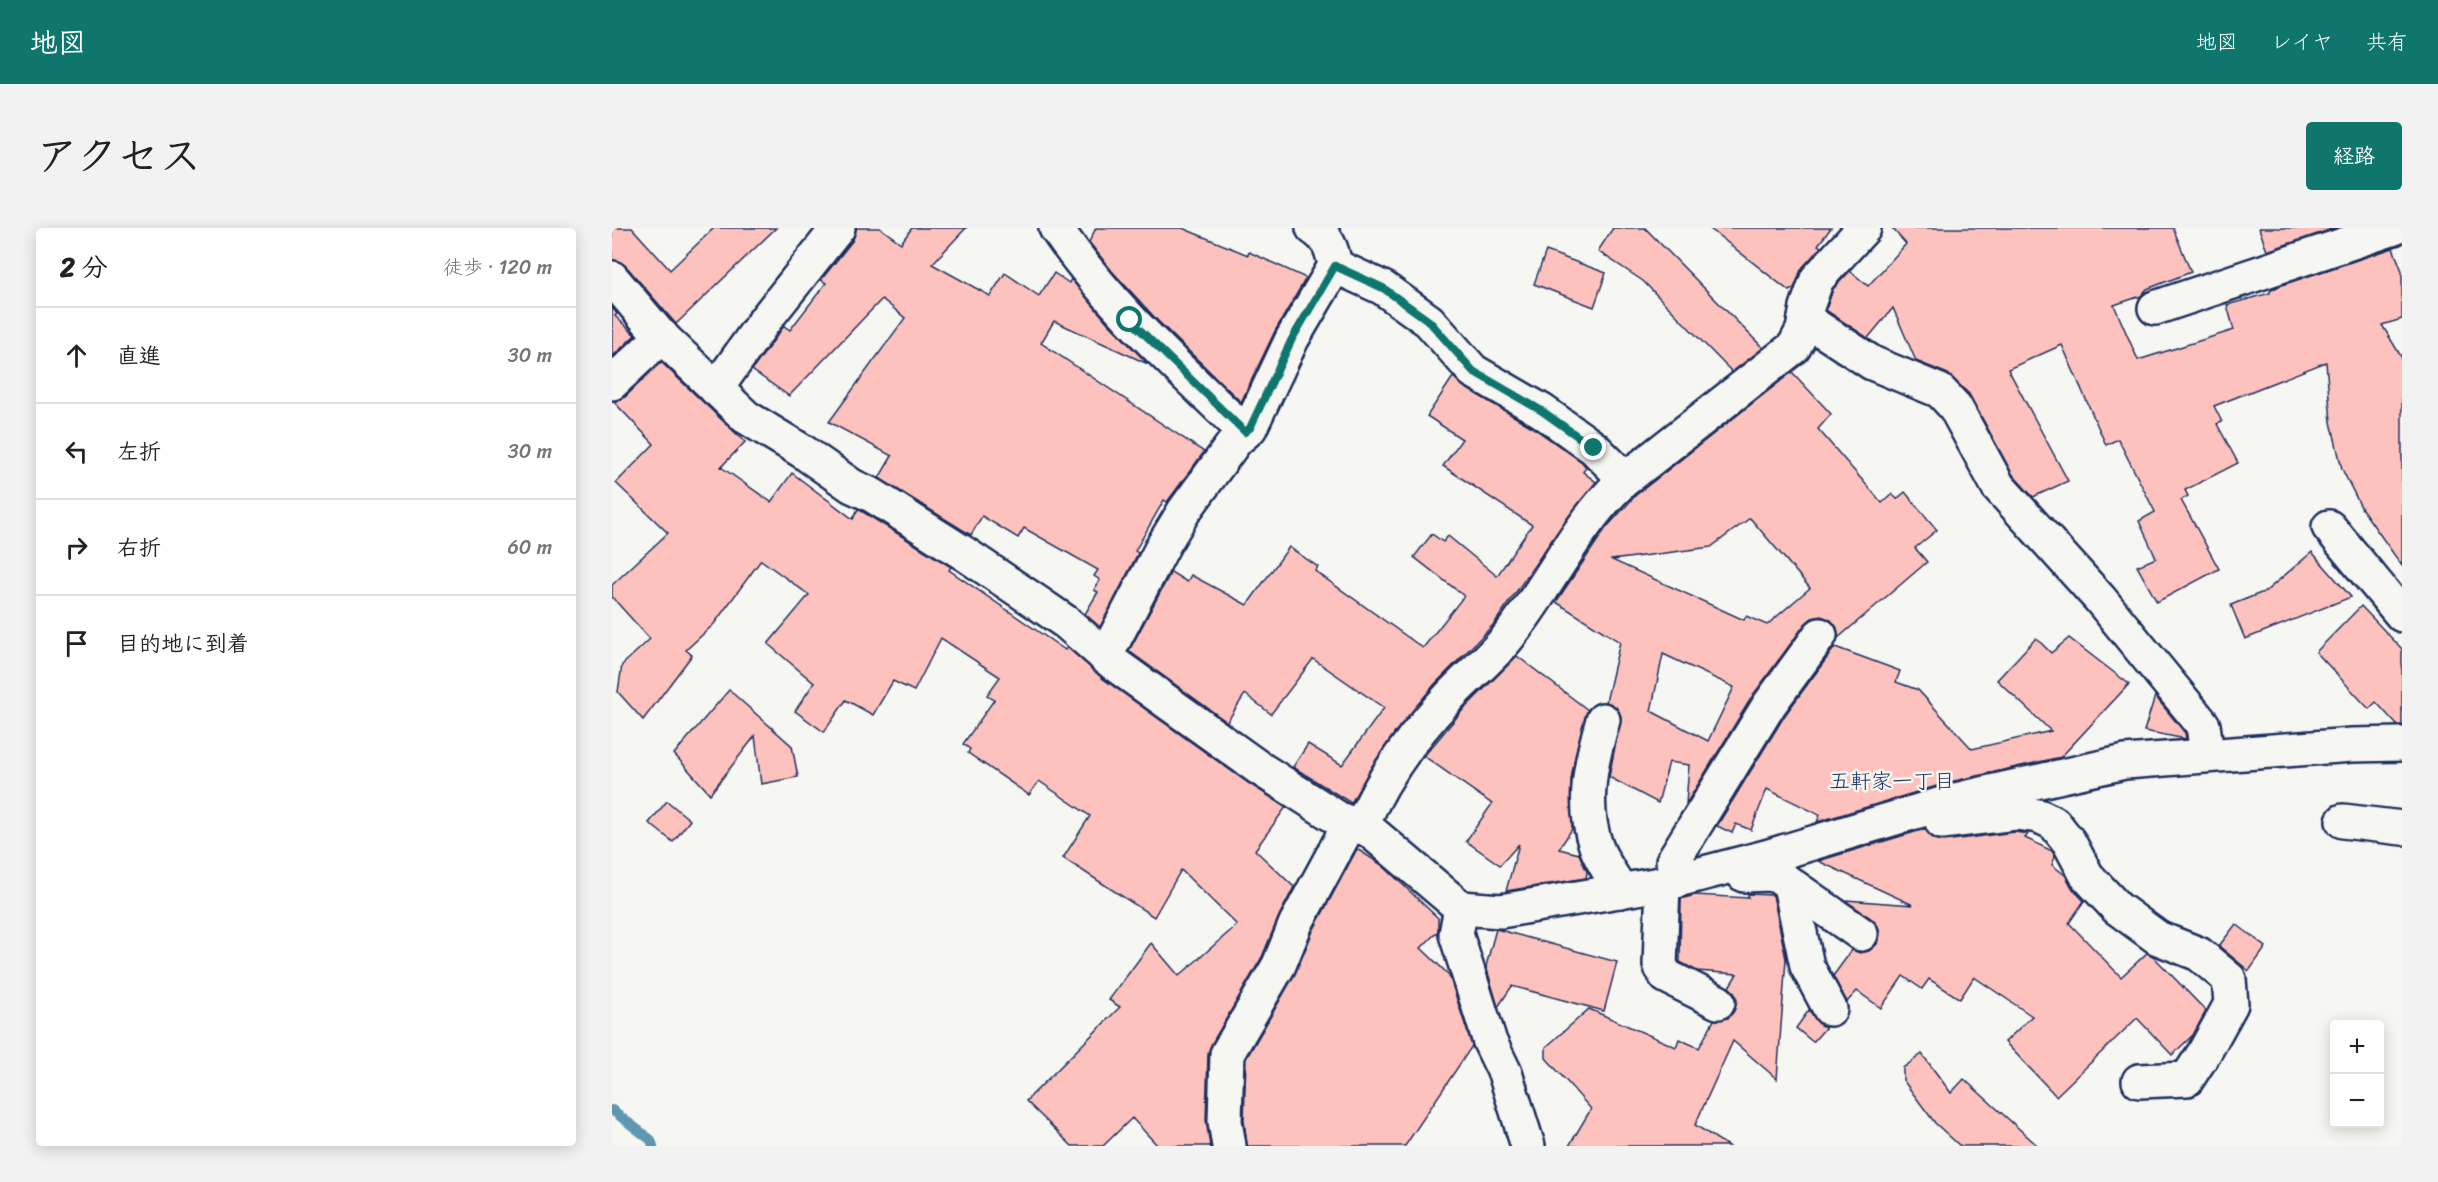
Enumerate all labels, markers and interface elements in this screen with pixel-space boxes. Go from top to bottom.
text: 地図 [30,18,86,67]
text: 地図 [2196,23,2238,61]
text: レイヤ [2271,23,2333,61]
text: 共有 [2366,23,2408,61]
text: アクセス [36,119,201,193]
button: 経路 [2306,122,2402,190]
text: 2 分 [60,244,108,290]
text: 徒歩 · 120 m [443,250,552,285]
route start [1116,306,1142,332]
text: 直進 [117,336,161,375]
text: 30 m [508,338,552,373]
icon: ahead [60,339,93,372]
text: 左折 [117,432,161,471]
text: 30 m [508,434,552,469]
route end [1580,434,1606,460]
icon: left [60,435,93,468]
text: 右折 [117,528,161,567]
text: 60 m [507,530,552,565]
icon: right [60,531,93,564]
text: 目的地に到着 [117,624,249,663]
icon: arrive [60,627,93,660]
district label: 五軒家一丁目 [1829,762,1955,800]
map controls [2330,1020,2384,1128]
button: + [2330,1020,2384,1074]
button: − [2330,1074,2384,1128]

